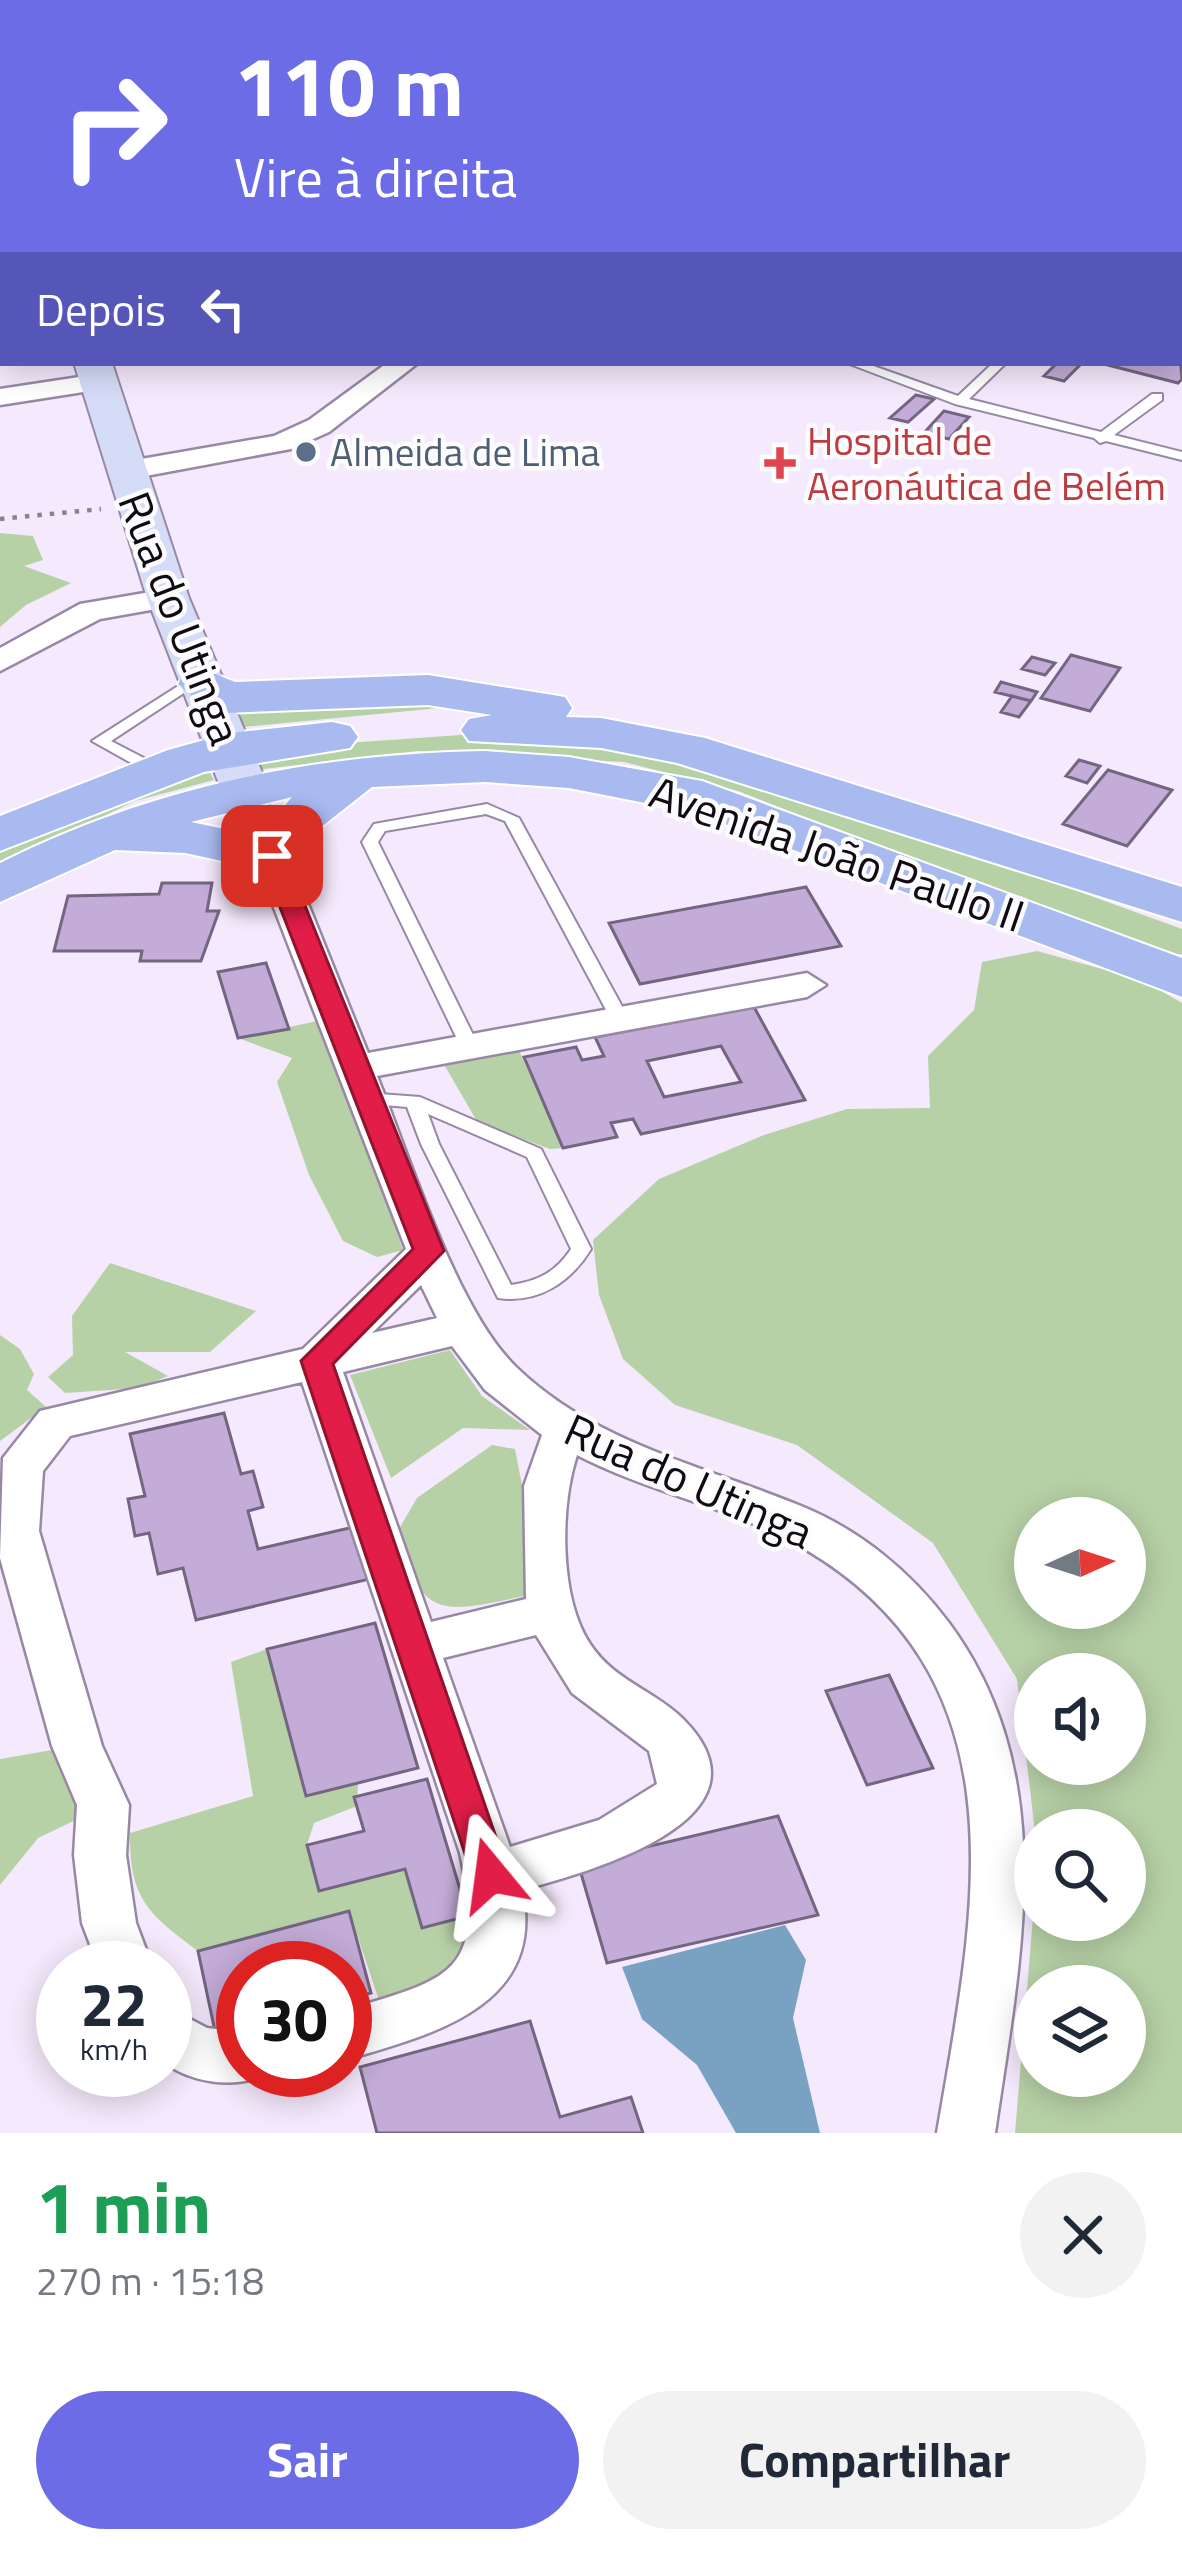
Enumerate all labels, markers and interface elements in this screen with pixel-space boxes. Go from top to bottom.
text: 110 m [234,21,464,149]
icon: right [36,48,192,204]
text: Vire à direita [234,136,517,218]
text: Depois [36,275,166,343]
icon: left [190,276,256,342]
place label: Hospital de Aeronáutica de Belém [807,411,1166,515]
place label: Almeida de Lima [330,422,600,481]
marker: Almeida de Lima [293,439,319,465]
marker: Hospital de Aeronáutica de Belém [764,447,796,479]
street label: Rua do Utinga [102,481,260,754]
street label: Avenida João Paulo II [641,757,1034,949]
pin [221,805,323,907]
icon: arrive [239,823,305,889]
street label: Rua do Utinga [554,1395,825,1565]
north arrow [1014,1497,1146,1629]
map controls [1014,1497,1146,2097]
button: sound [1014,1653,1146,1785]
button: search [1014,1809,1146,1941]
position arrow [428,1812,554,1938]
speed limit sign: 30 [216,1941,372,2097]
text: 22 [80,1958,148,2049]
button: layers [1014,1965,1146,2097]
text: km/h [80,2026,148,2072]
text: 1 min [36,2151,211,2261]
button: close [1020,2172,1146,2298]
text: 270 m · 15:18 [36,2251,264,2310]
button: Sair [36,2391,579,2529]
button: Compartilhar [603,2391,1146,2529]

